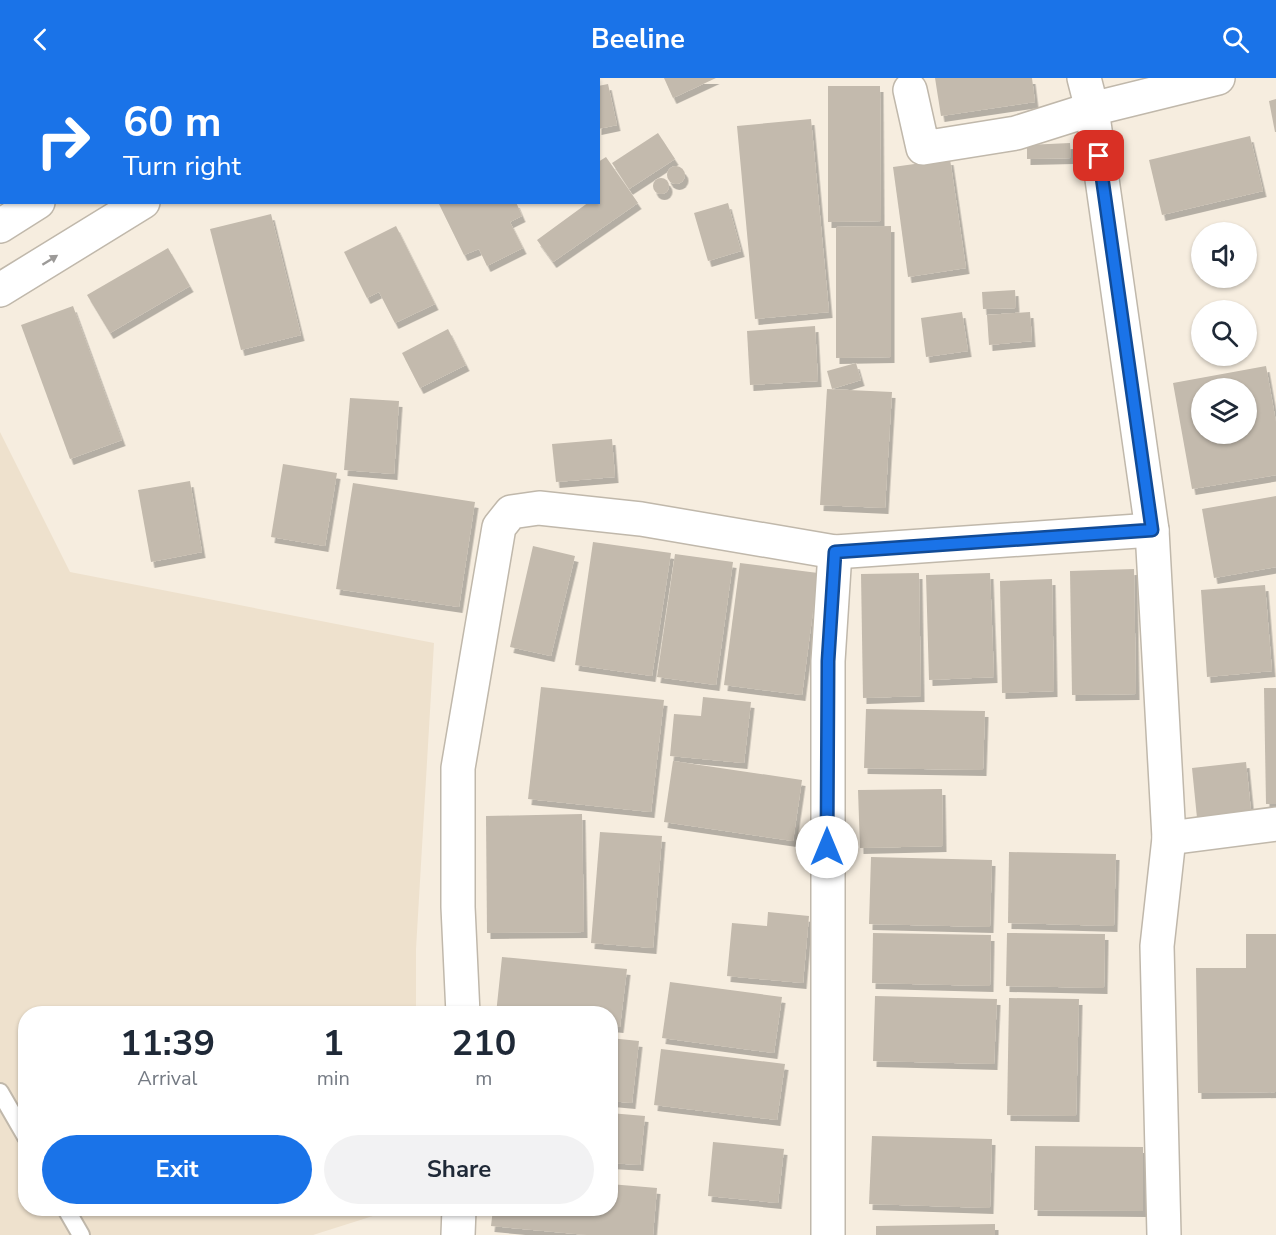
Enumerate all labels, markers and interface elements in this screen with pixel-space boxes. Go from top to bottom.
text: Beeline [591,21,685,58]
icon: back [24,23,57,56]
icon: search [1219,23,1252,56]
text: 60 m [123,94,222,151]
icon: right [24,102,102,180]
pin [1073,130,1124,181]
icon: arrive [1082,139,1115,172]
text: Turn right [123,148,241,185]
map controls [1191,222,1257,444]
button: sound [1191,222,1257,288]
one-way arrow [42,254,58,265]
button: search [1191,300,1257,366]
button: layers [1191,378,1257,444]
position arrow [795,815,859,879]
text: 11:39 [120,1019,215,1068]
text: 1 [322,1019,344,1068]
text: 210 [451,1019,516,1068]
text: Arrival [137,1065,197,1092]
text: min [317,1065,350,1092]
text: m [475,1065,492,1092]
button: Exit [42,1135,312,1204]
button: Share [324,1135,594,1204]

